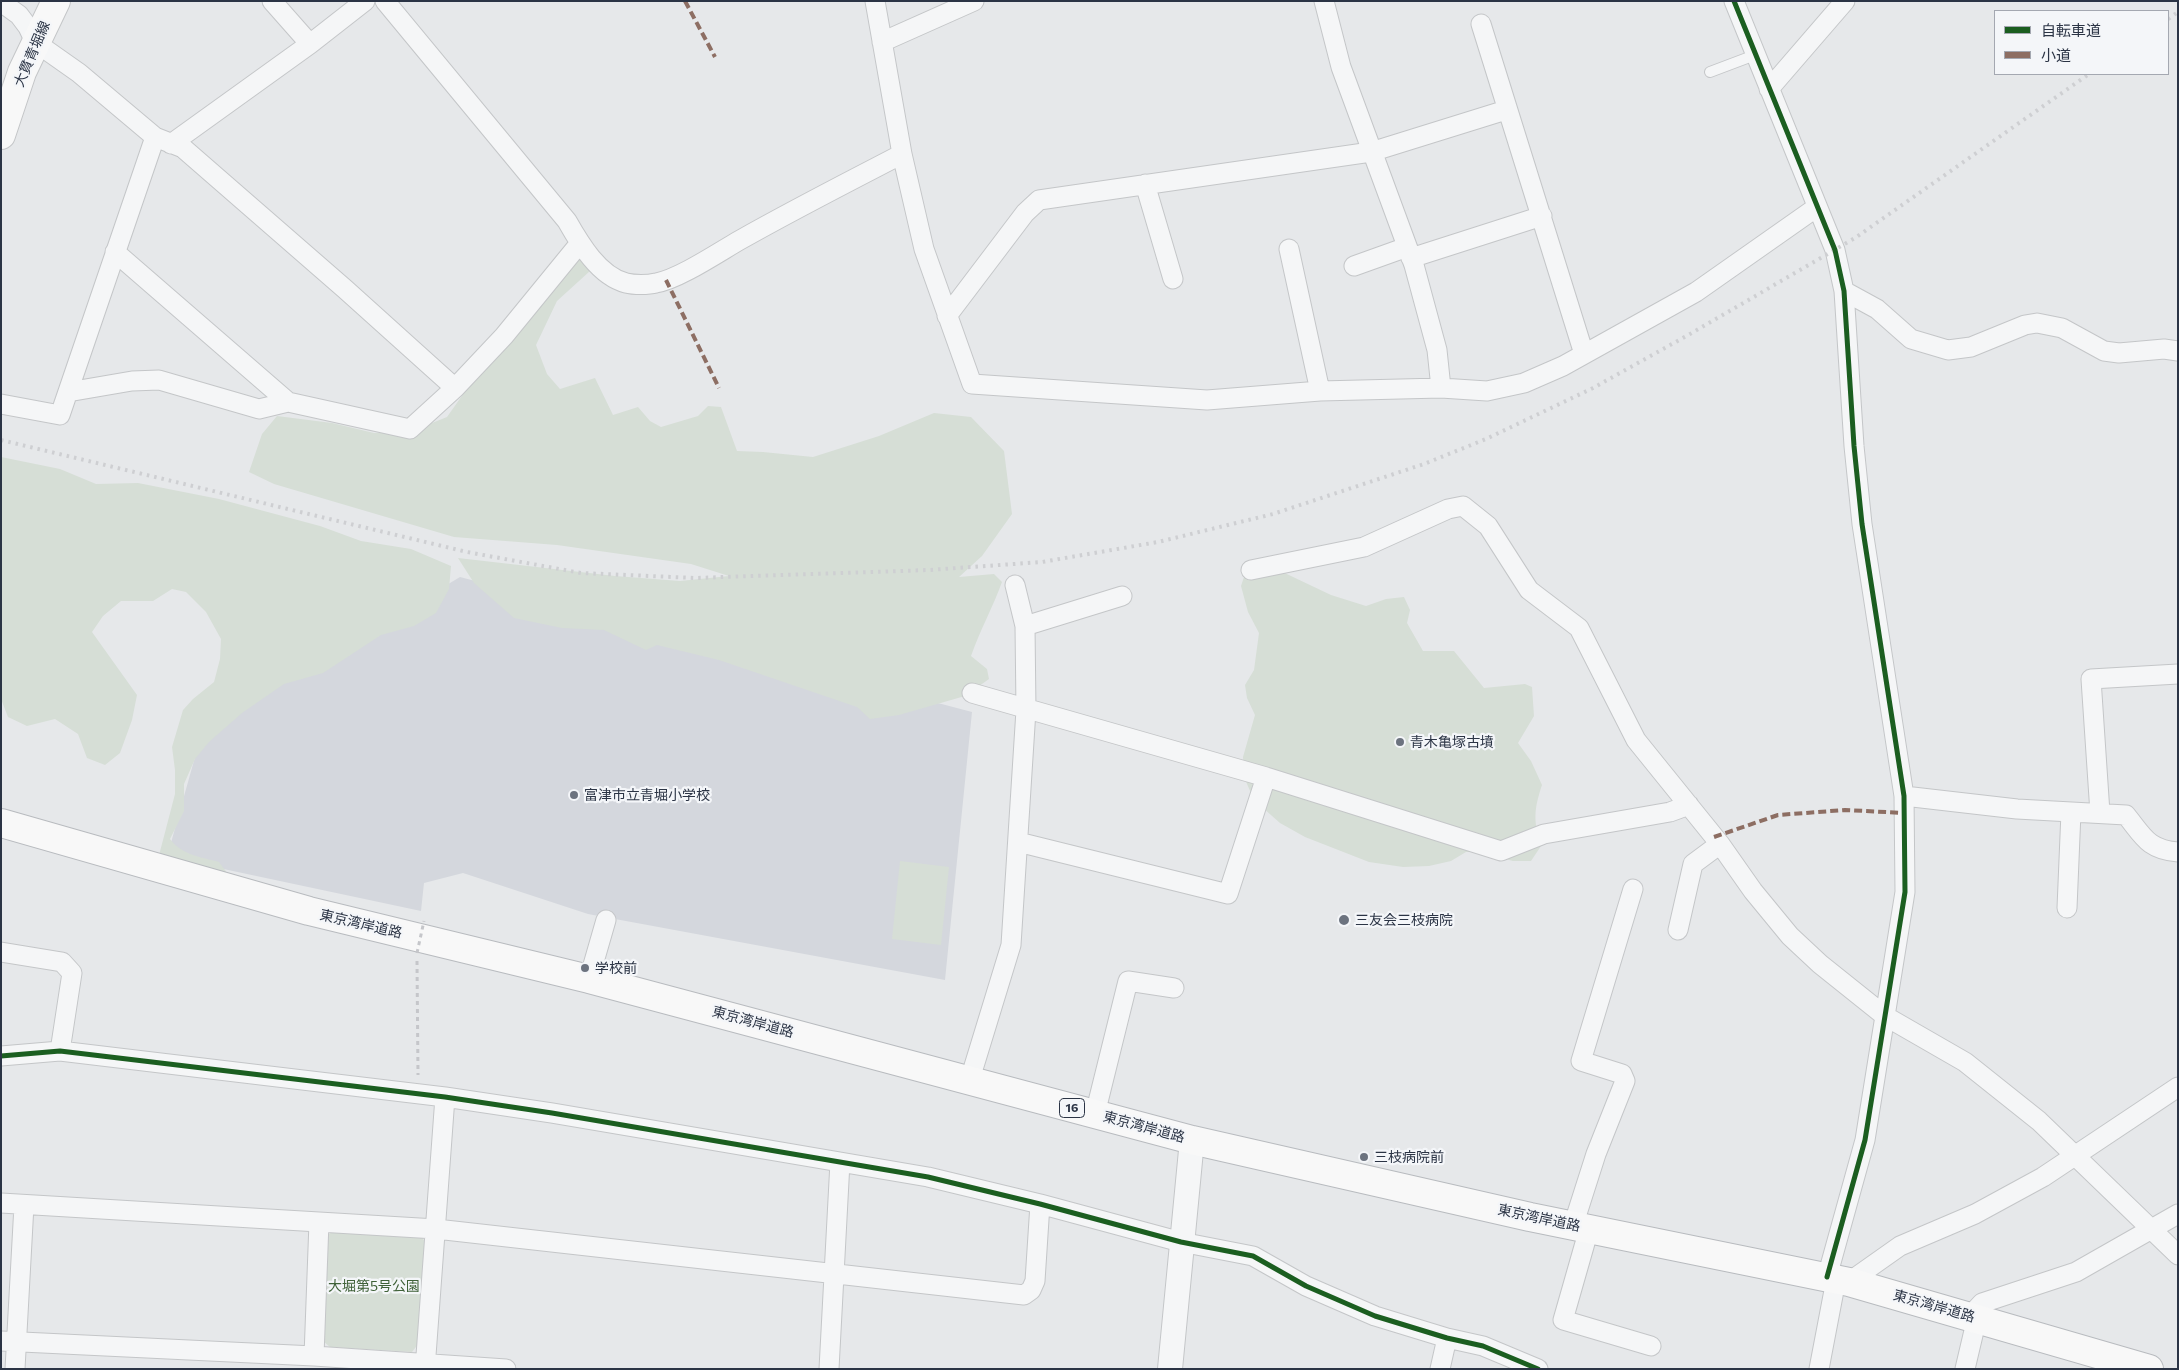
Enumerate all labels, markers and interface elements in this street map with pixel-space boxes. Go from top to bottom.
legend [1994,10,2169,75]
street label: 大貫青堀線 [11,19,53,89]
text: 自転車道 [2041,21,2101,39]
text: 小道 [2041,46,2071,64]
place label: 青木亀塚古墳 [1410,734,1494,750]
marker: 青木亀塚古墳 [1394,736,1406,748]
place label: 富津市立青堀小学校 [584,787,710,803]
marker: 富津市立青堀小学校 [568,789,580,801]
street label: 東京湾岸道路 [318,906,404,942]
place label: 三友会三枝病院 [1355,912,1453,928]
marker: 三友会三枝病院 [1337,913,1351,927]
place label: 学校前 [595,960,637,976]
marker: 学校前 [579,962,591,974]
street label: 東京湾岸道路 [710,1003,796,1041]
road number: 16 [1060,1098,1084,1118]
street label: 東京湾岸道路 [1101,1108,1187,1146]
place label: 三枝病院前 [1374,1149,1444,1165]
marker: 三枝病院前 [1358,1151,1370,1163]
street label: 東京湾岸道路 [1496,1201,1582,1235]
park label: 大堀第5号公園 [328,1278,420,1294]
street label: 東京湾岸道路 [1891,1286,1977,1326]

